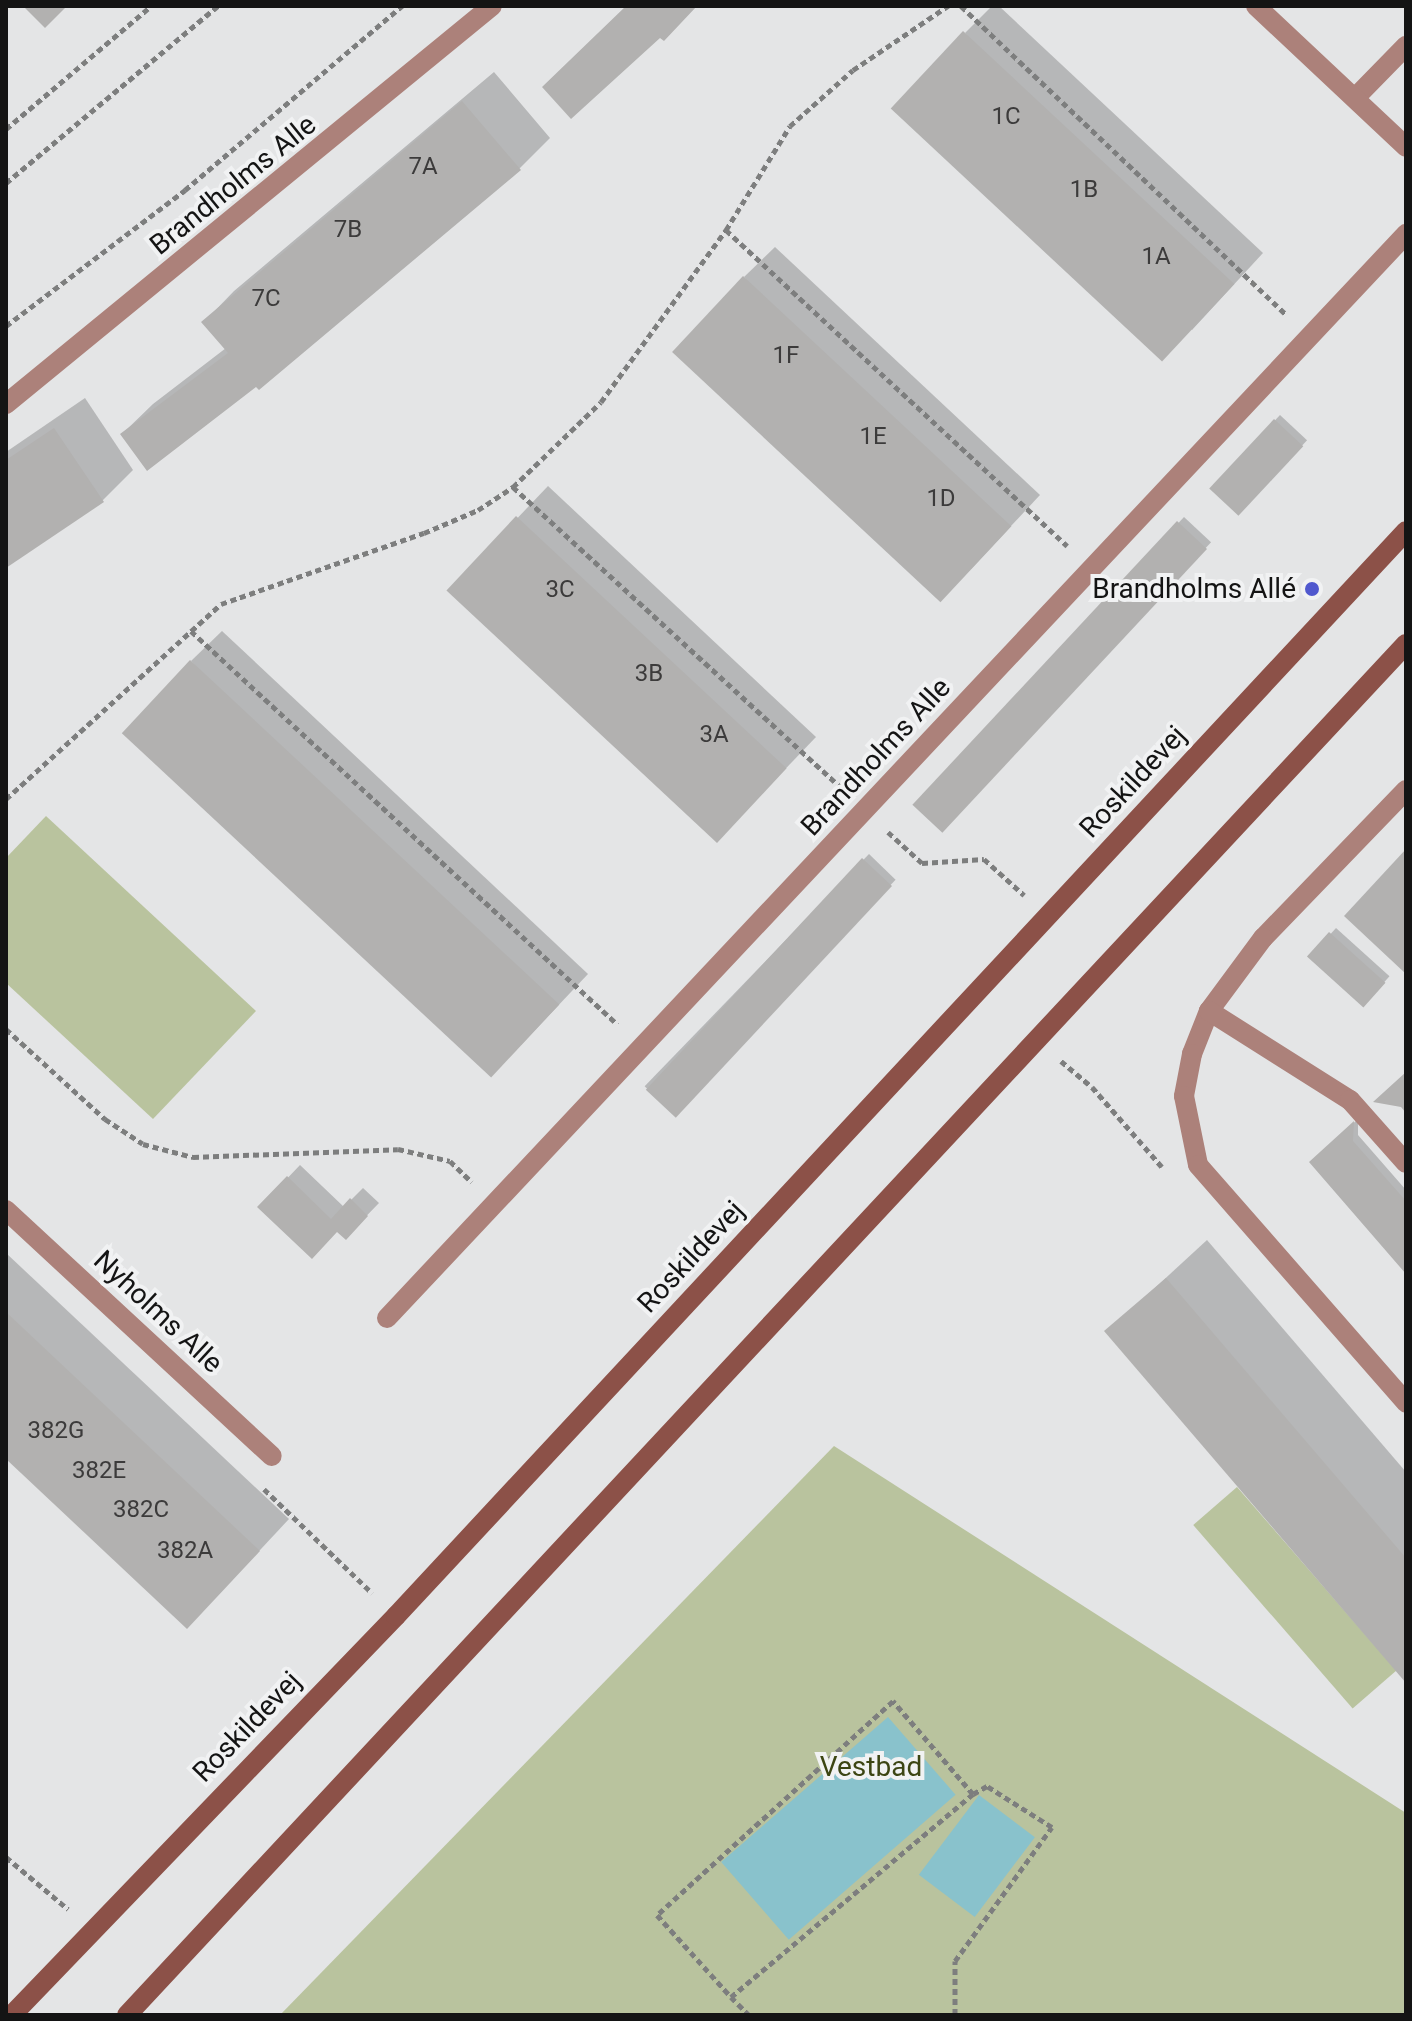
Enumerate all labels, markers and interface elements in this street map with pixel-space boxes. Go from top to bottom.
house number: 1C [991,103,1021,131]
street label: Brandholms Alle [143,108,323,262]
house number: 7A [408,153,438,181]
house number: 1B [1070,176,1098,204]
house number: 7B [334,216,362,244]
house number: 1A [1141,243,1171,271]
house number: 7C [251,285,281,313]
house number: 1F [773,342,799,370]
house number: 1E [859,423,887,451]
house number: 1D [926,485,956,513]
place label: Brandholms Allé [1092,572,1296,606]
house number: 3C [545,576,575,604]
marker: Brandholms Allé [1303,580,1321,598]
house number: 3B [635,660,663,688]
street label: Brandholms Alle [794,671,958,843]
street label: Roskildevej [1073,719,1193,845]
house number: 3A [699,721,729,749]
street label: Roskildevej [631,1194,751,1320]
street label: Nyholms Alle [87,1244,229,1380]
house number: 382G [28,1417,84,1445]
house number: 382E [72,1457,126,1485]
house number: 382C [113,1496,169,1524]
house number: 382A [157,1537,213,1565]
street label: Roskildevej [186,1665,308,1789]
park label: Vestbad [820,1750,922,1784]

